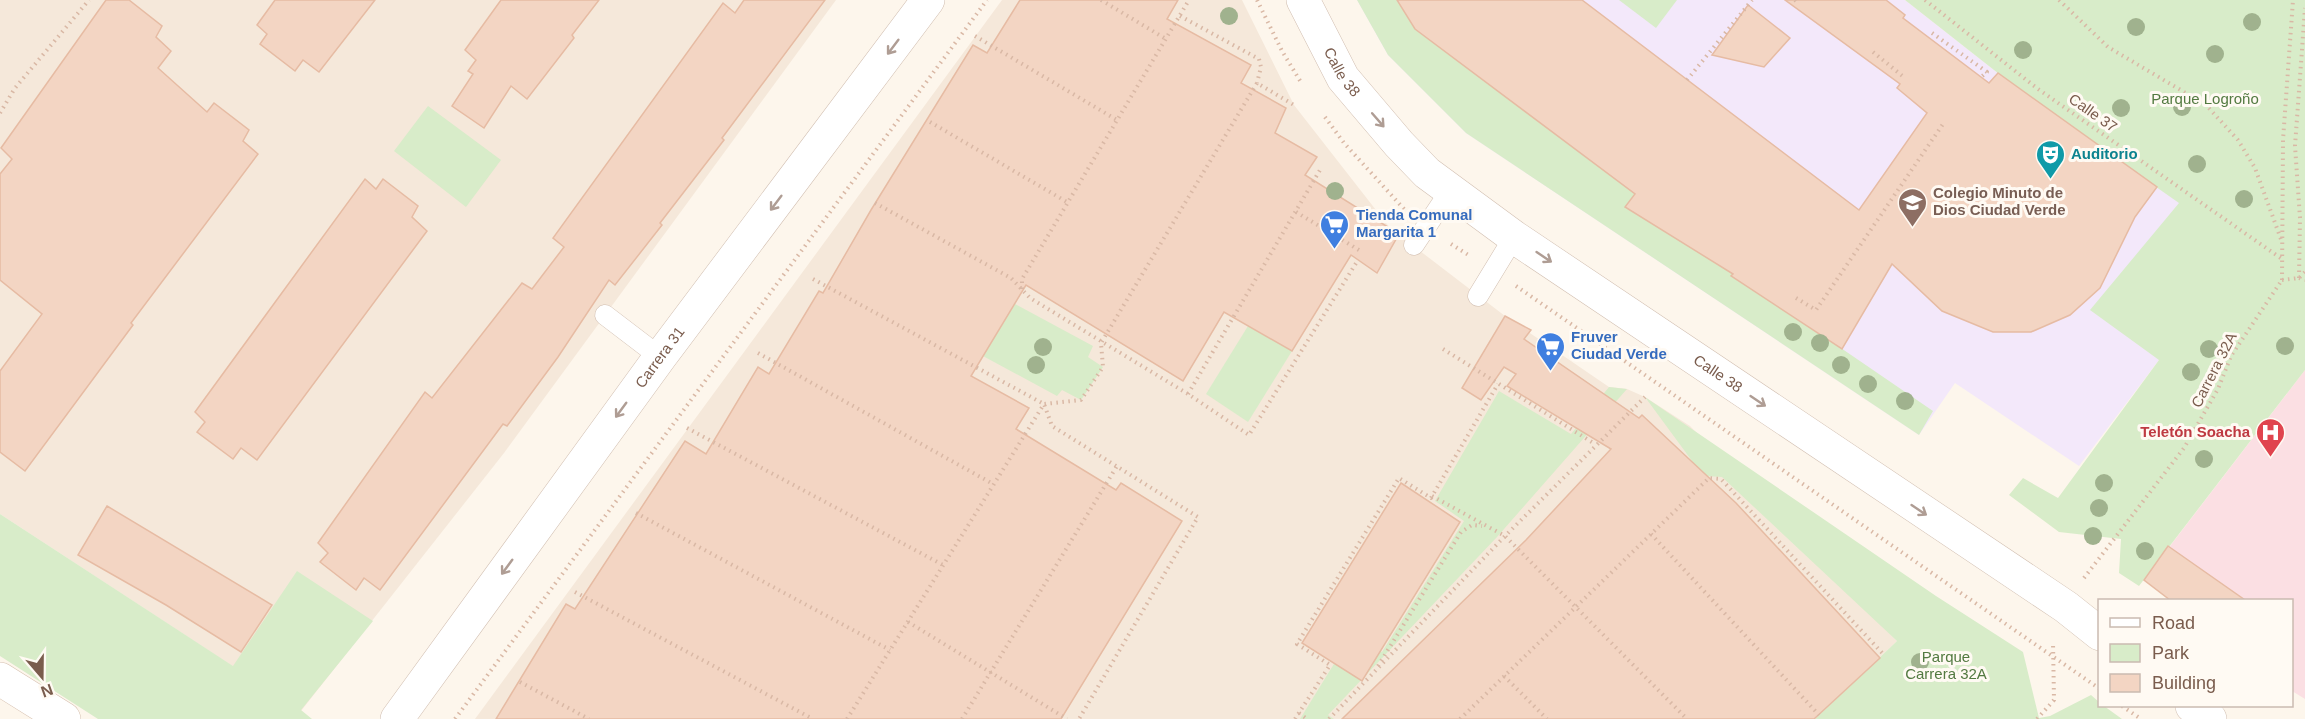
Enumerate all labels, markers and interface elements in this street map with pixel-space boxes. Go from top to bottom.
one-way arrow [886,38,899,54]
street label: Calle 38 [1321,44,1364,100]
street label: Calle 37 [2066,90,2121,135]
park label: Parque Logroño [2151,90,2259,107]
one-way arrow [1372,112,1385,128]
theatre icon: Auditorio [2034,138,2066,180]
place label: Auditorio [2071,145,2138,162]
place label: Colegio Minuto de Dios Ciudad Verde [1933,184,2066,218]
school or university icon: Colegio Minuto de Dios Ciudad Verde [1896,186,1928,228]
one-way arrow [769,194,782,210]
place label: Tienda Comunal Margarita 1 [1356,206,1472,240]
supermarket icon: Tienda Comunal Margarita 1 [1319,208,1351,250]
one-way arrow [1535,251,1552,263]
street label: Carrera 31 [631,323,688,391]
place label: Fruver Ciudad Verde [1571,328,1667,362]
supermarket icon: Fruver Ciudad Verde [1534,330,1566,372]
street label: Carrera 32A [2187,330,2240,410]
street label: Calle 38 [1691,351,1746,396]
one-way arrow [1749,395,1766,407]
one-way arrow [615,401,628,417]
hospital icon: Teletón Soacha [2255,416,2287,458]
place label: Teletón Soacha [2140,423,2251,440]
one-way arrow [1911,504,1927,516]
one-way arrow [500,559,513,575]
legend [2098,599,2293,707]
text: Road [2152,613,2195,633]
text: Park [2152,643,2190,663]
north arrow [12,647,72,707]
park label: Parque Carrera 32A [1905,648,1987,682]
text: Building [2152,673,2216,693]
text: N [39,681,55,701]

